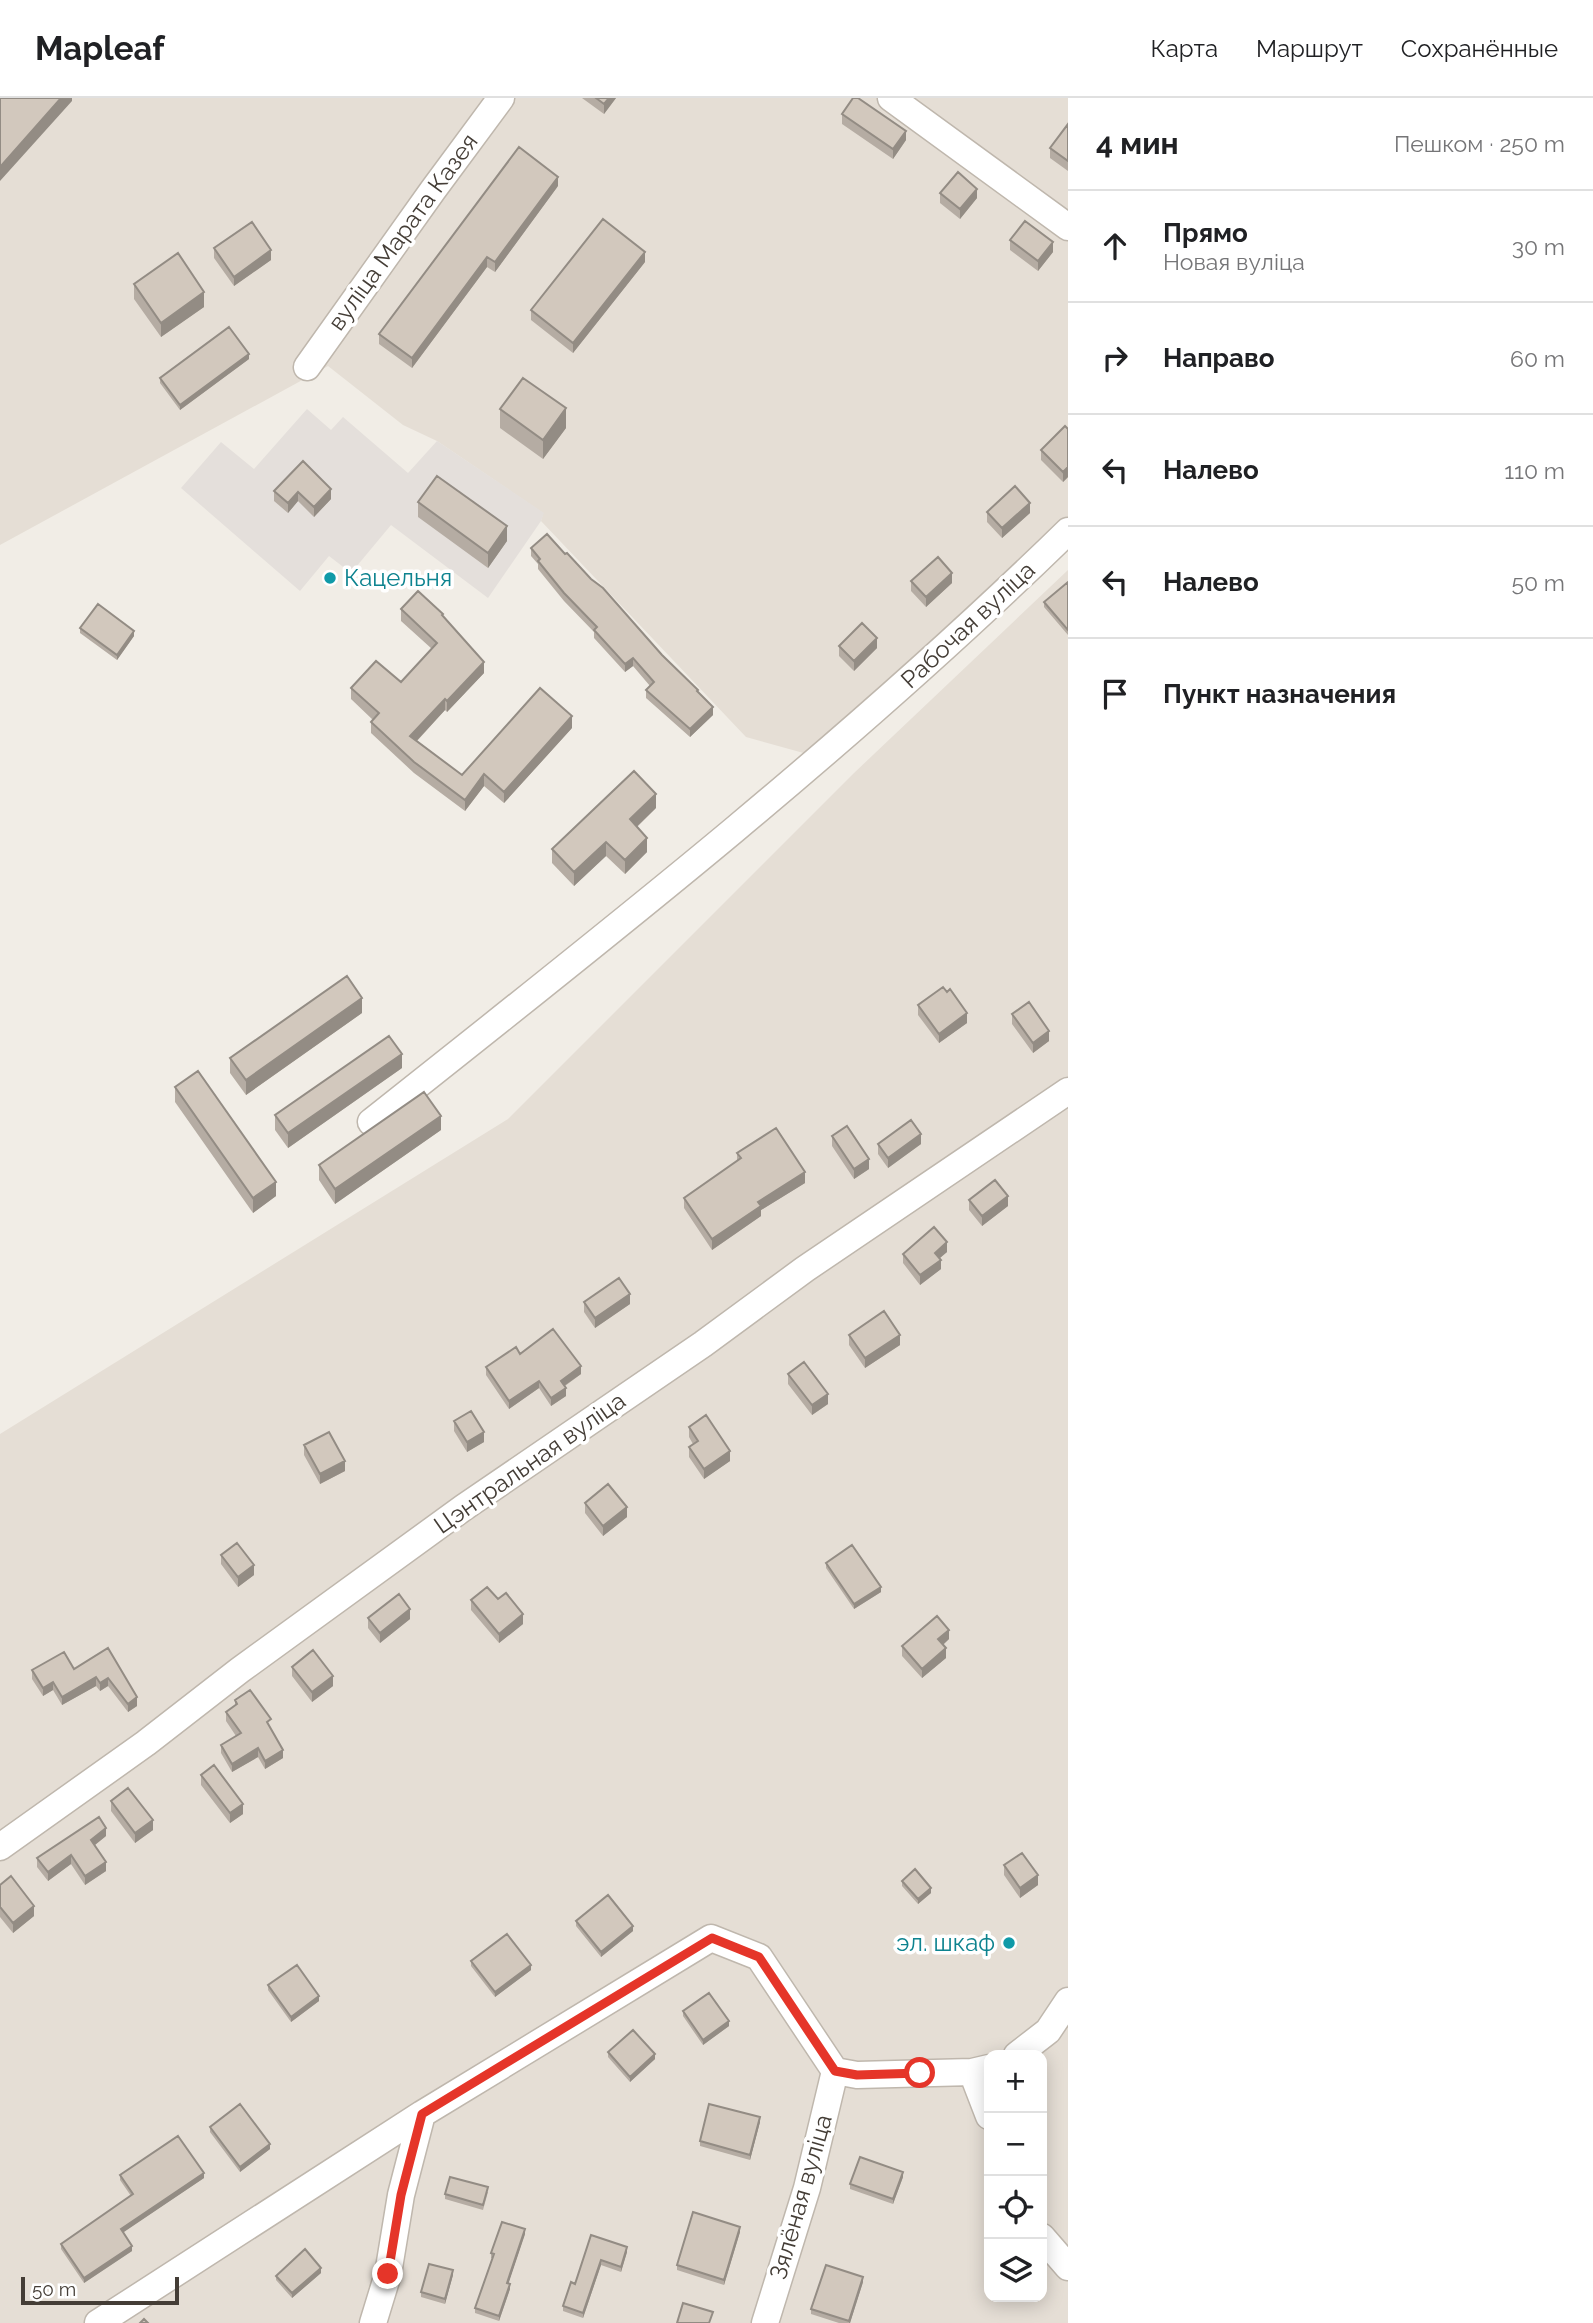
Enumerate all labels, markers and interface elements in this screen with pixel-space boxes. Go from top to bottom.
text: Mapleaf [35,29,165,68]
text: Карта [1150,34,1218,63]
text: Маршрут [1256,34,1363,63]
text: Сохранённые [1401,34,1558,63]
text: 4 мин [1096,126,1179,161]
street label: вуліца Марата Казея [322,128,484,336]
text: Пешком · 250 m [1394,130,1565,157]
text: Прямо [1163,218,1248,248]
icon: ahead [1096,227,1134,265]
text: 30 m [1512,233,1565,260]
text: Новая вуліца [1163,248,1305,275]
icon: right [1096,339,1134,377]
text: Направо [1163,343,1274,373]
text: 60 m [1510,345,1565,372]
icon: left [1096,451,1134,489]
text: Налево [1163,455,1259,485]
text: 110 m [1504,457,1565,484]
street label: Рабочая вуліца [895,555,1041,694]
place label: Кацельня [344,563,452,592]
icon: left [1096,563,1134,601]
text: Налево [1163,567,1259,597]
text: 50 m [1511,569,1565,596]
marker: Кацельня [322,570,338,586]
icon: arrive [1096,675,1134,713]
text: Пункт назначения [1163,679,1396,709]
street label: Цэнтральная вуліца [428,1386,631,1540]
place label: эл. шкаф [896,1928,995,1957]
marker: эл. шкаф [1001,1935,1017,1951]
map controls [984,2050,1047,2302]
button: + [984,2050,1047,2113]
route start [904,2057,935,2088]
street label: Зялёная вуліца [763,2111,838,2283]
button: − [984,2113,1047,2176]
button: locate [984,2176,1047,2239]
button: layers [984,2239,1047,2302]
route end [372,2258,403,2289]
scale bar [21,2274,178,2306]
text: 50 m [32,2278,76,2300]

